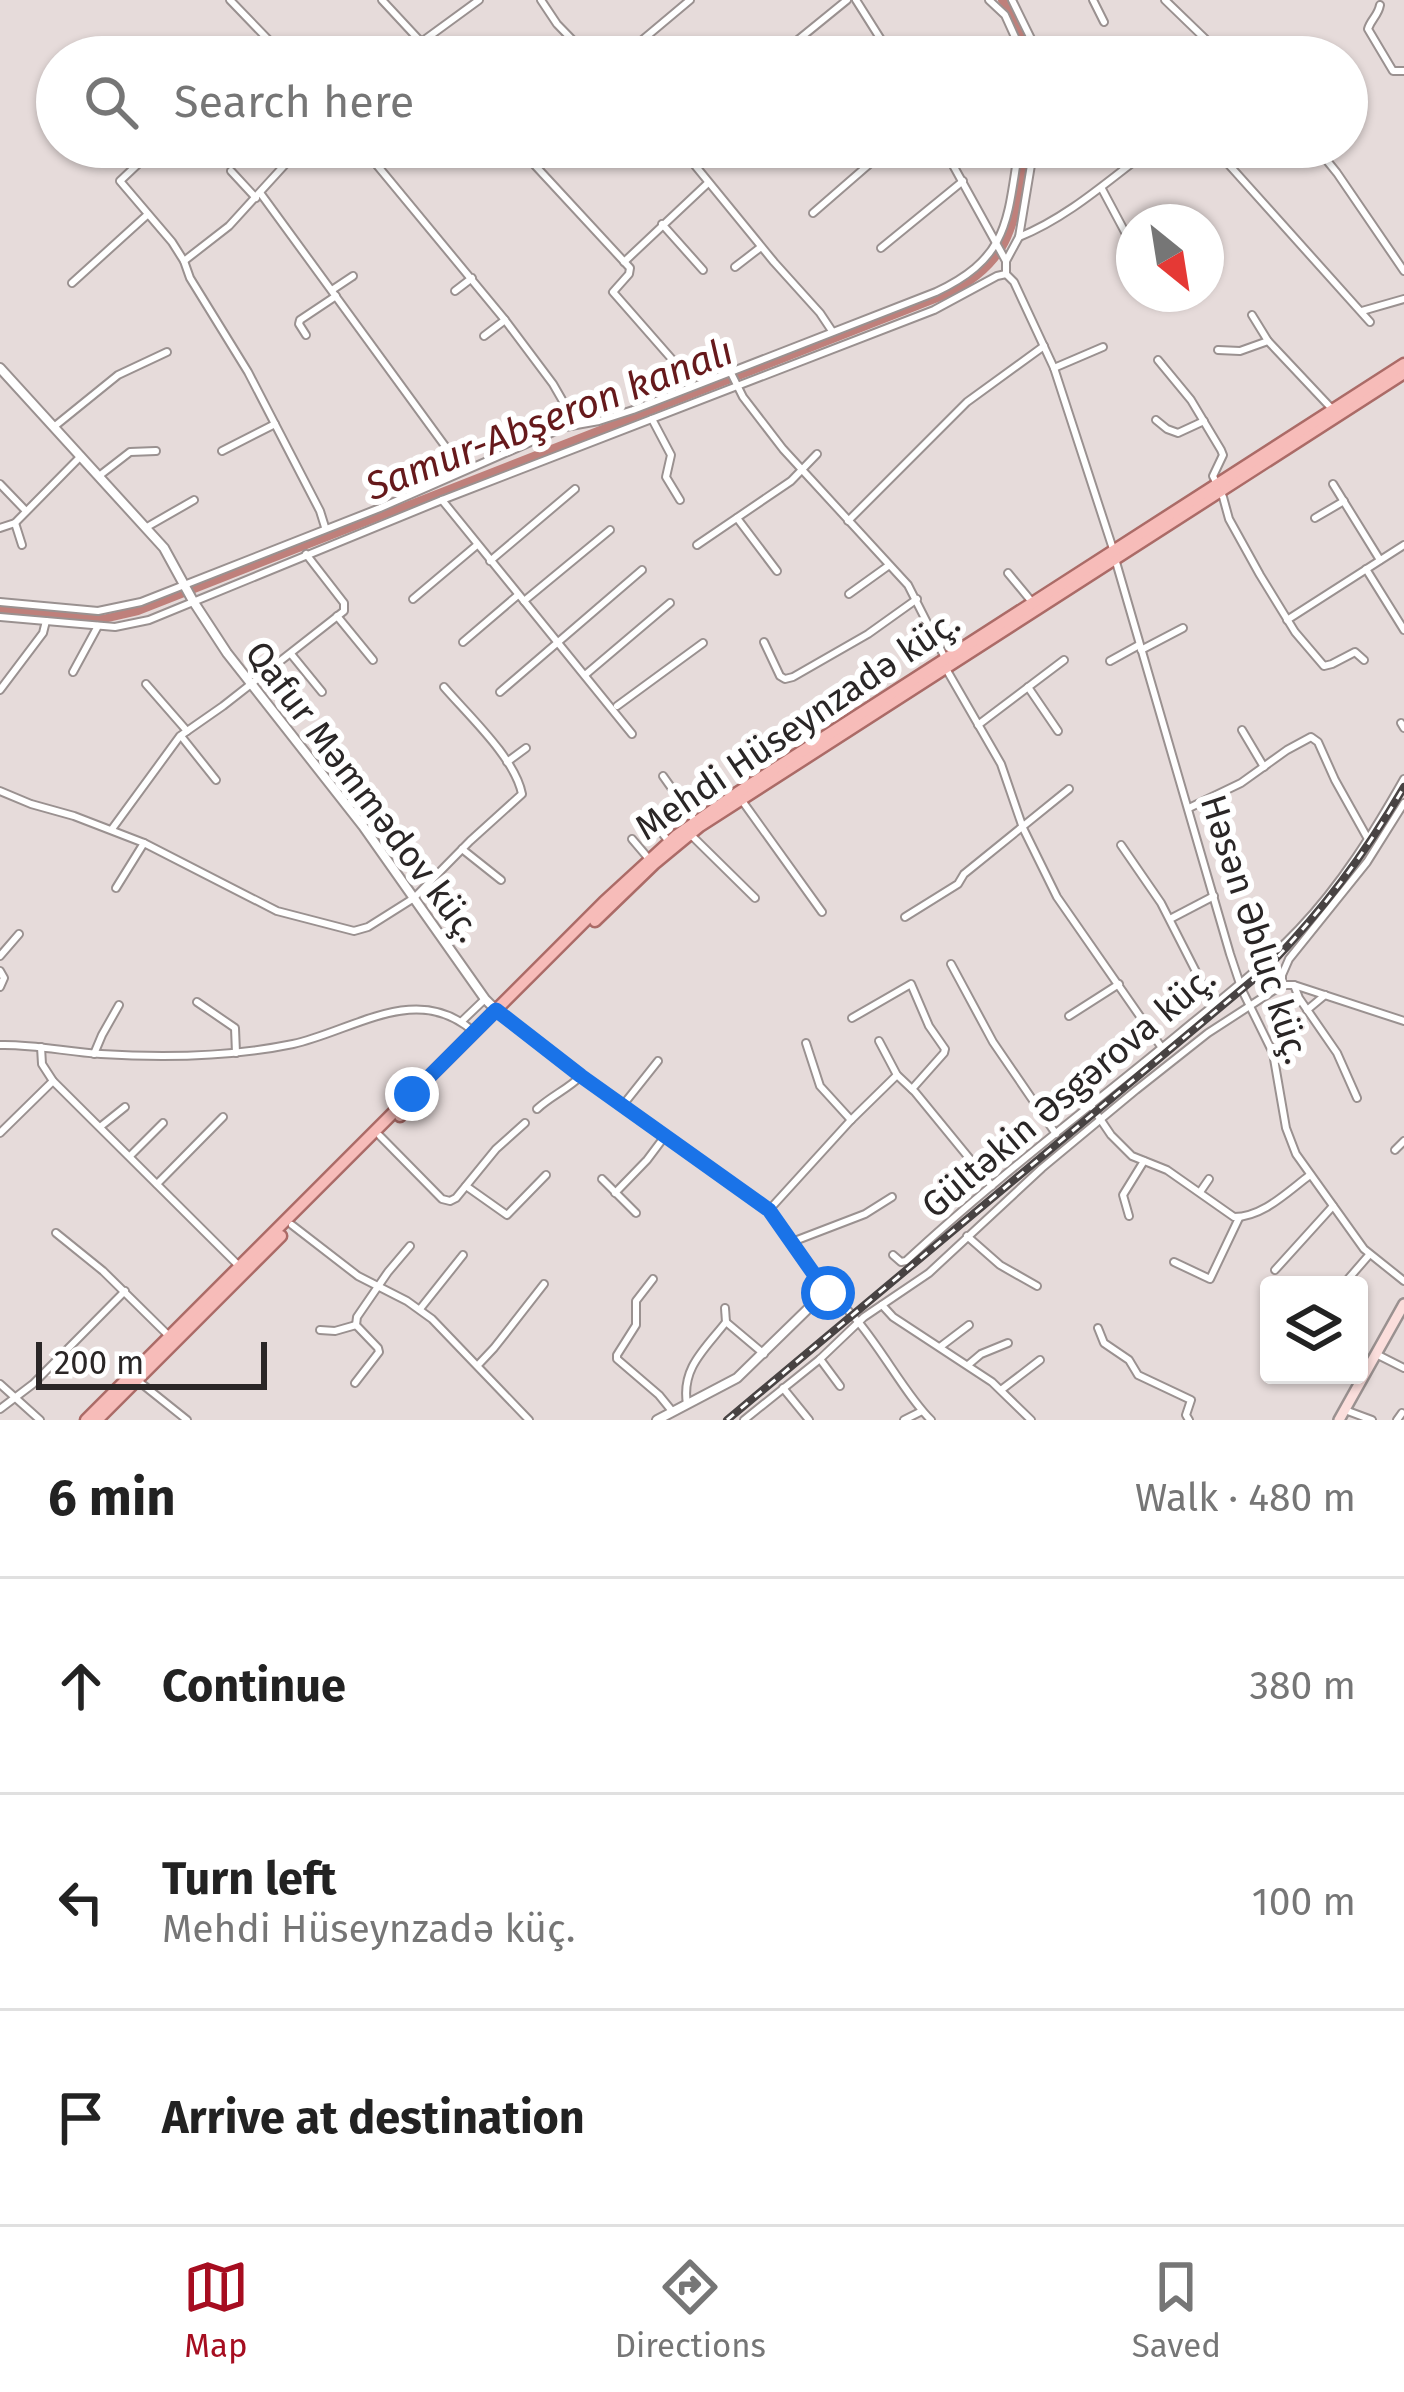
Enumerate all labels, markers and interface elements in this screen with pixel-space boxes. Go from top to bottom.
search box [36,36,1368,168]
icon: search [78,69,144,135]
text: Search here [174,75,414,129]
north arrow [1116,204,1224,312]
water label: Samur-Abşeron kanalı [358,328,739,511]
street label: Mehdi Hüseynzadə küç. [627,600,968,850]
street label: Qafur Məmmədov küç. [236,633,491,951]
street label: Həsən Əbluc küç. [1191,789,1319,1069]
street label: Gültəkin Əsgərova küç. [913,956,1224,1227]
route end [385,1067,439,1121]
route start [801,1266,855,1320]
map controls [1260,1276,1368,1384]
button: layers [1260,1276,1368,1384]
scale bar [36,1336,267,1389]
text: 200 m [54,1343,144,1383]
text: 6 min [48,1467,176,1529]
text: Walk · 480 m [1135,1475,1356,1521]
icon: ahead [48,1653,114,1719]
text: Continue [162,1659,346,1713]
text: 380 m [1250,1663,1356,1709]
text: Turn left [162,1852,336,1906]
icon: left [48,1869,114,1935]
text: 100 m [1252,1879,1356,1925]
text: Mehdi Hüseynzadə küç. [162,1906,575,1952]
icon: arrive [48,2085,114,2151]
text: Arrive at destination [162,2091,585,2145]
tab: Map [183,2254,249,2366]
tab: Directions [615,2254,766,2366]
tab: Saved [1132,2254,1221,2366]

